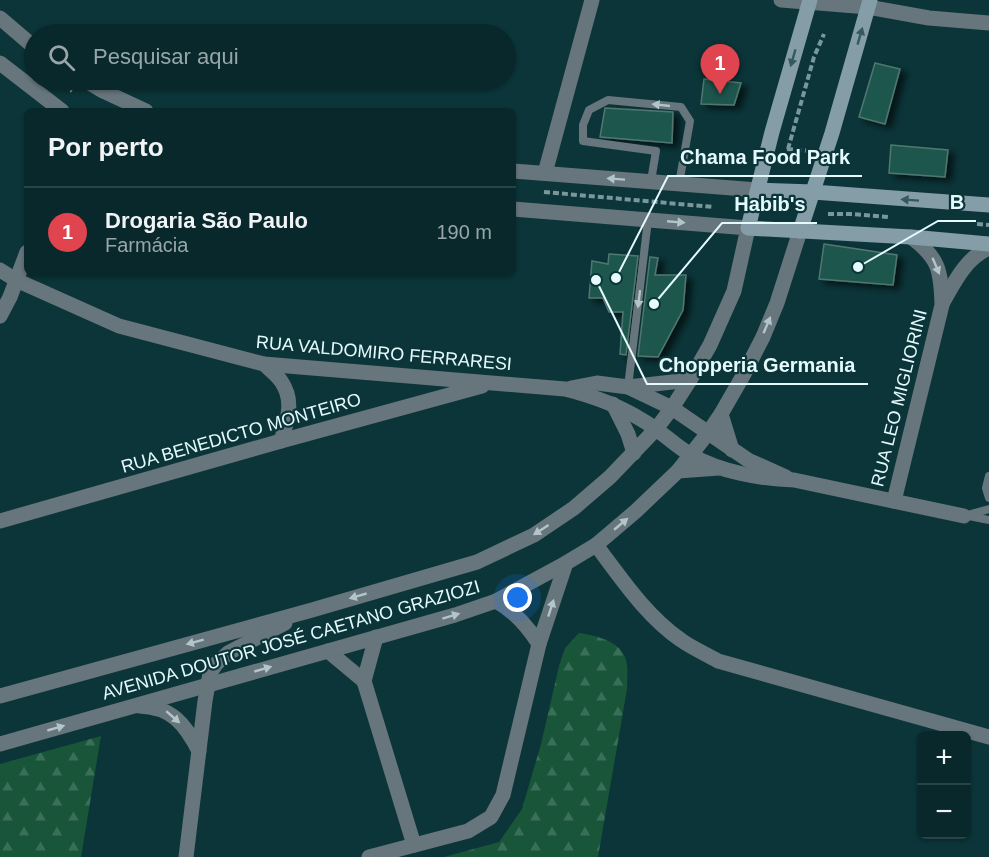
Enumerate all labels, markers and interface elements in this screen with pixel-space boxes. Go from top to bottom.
search box [24,24,516,90]
one-way arrow [855,27,865,45]
icon: search [45,41,78,74]
text: Pesquisar aqui [93,44,239,69]
pin: 1 [700,44,740,94]
one-way arrow [788,49,797,67]
one-way arrow [651,100,670,110]
text: Por perto [48,132,164,162]
callout: Chama Food Park [668,138,862,176]
text: Chama Food Park [680,146,851,168]
one-way arrow [607,174,626,183]
callout: B [938,183,976,221]
callout: Habib's [722,185,817,223]
text: B [950,191,964,213]
text: Habib's [734,193,806,215]
one-way arrow [900,195,919,204]
text: Drogaria São Paulo [105,208,308,233]
one-way arrow [667,217,686,227]
text: 1 [62,221,73,243]
text: 190 m [436,221,492,243]
text: Farmácia [105,234,188,256]
one-way arrow [932,257,941,275]
one-way arrow [634,289,644,308]
street label: RUA LEO MIGLIORINI [867,307,931,489]
one-way arrow [762,316,772,334]
street label: RUA VALDOMIRO FERRARESI [255,332,513,374]
callout: Chopperia Germania [647,346,868,384]
text: Chopperia Germania [659,354,856,376]
street label: RUA BENEDICTO MONTEIRO [119,389,363,477]
one-way arrow [613,517,629,530]
one-way arrow [533,525,549,536]
street label: AVENIDA DOUTOR JOSÉ CAETANO GRAZIOZI [100,576,482,704]
your location [503,583,532,612]
one-way arrow [349,592,367,601]
one-way arrow [547,599,556,617]
one-way arrow [442,611,460,620]
one-way arrow [186,638,204,647]
one-way arrow [254,664,272,673]
one-way arrow [165,711,181,724]
one-way arrow [47,723,65,732]
map controls [917,731,971,839]
button: + [917,731,971,785]
button: − [917,785,971,839]

